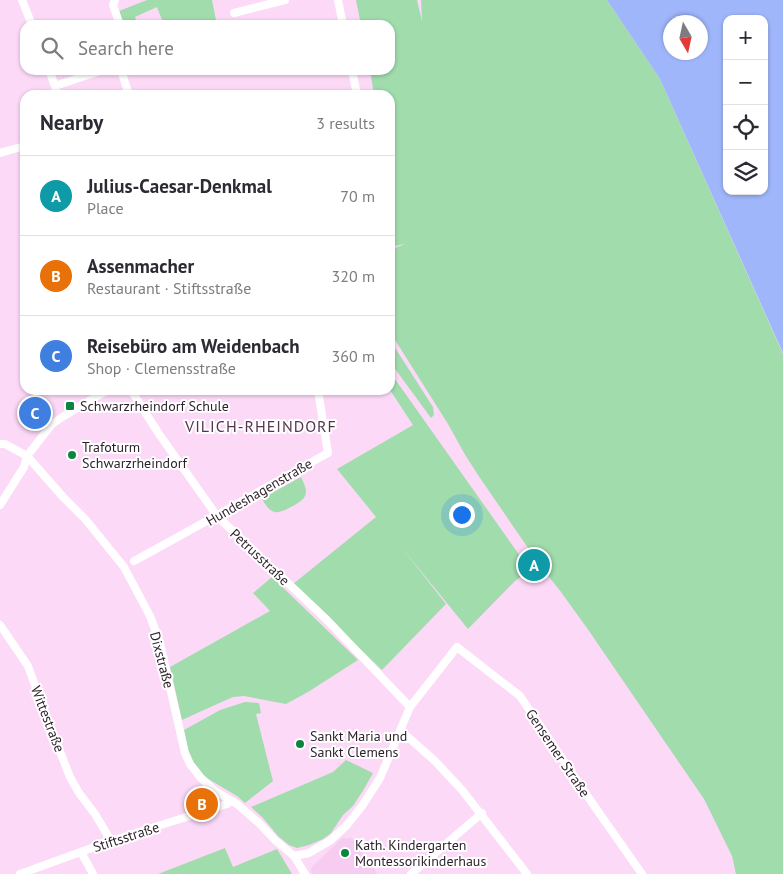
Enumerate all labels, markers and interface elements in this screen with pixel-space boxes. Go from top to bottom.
north arrow [663,15,708,60]
map controls [723,15,768,195]
button: + [723,15,768,60]
search box [20,20,395,75]
icon: search [38,34,66,62]
text: Search here [78,36,174,60]
button: − [723,60,768,105]
button: locate [723,105,768,150]
text: Nearby [40,109,103,136]
text: 3 results [316,113,375,133]
button: layers [723,150,768,195]
text: Julius-Caesar-Denkmal [87,174,272,198]
text: A [51,186,61,206]
text: 70 m [340,186,375,206]
text: Place [87,198,124,218]
text: Assenmacher [87,254,194,278]
text: B [51,266,61,286]
text: 320 m [332,266,375,286]
text: Restaurant · Stiftsstraße [87,278,251,298]
text: Reisebüro am Weidenbach [87,334,300,358]
text: C [52,346,60,366]
text: 360 m [332,346,375,366]
text: Shop · Clemensstraße [87,358,236,378]
pin: C [19,394,51,432]
place label: Schwarzrheindorf Schule [80,397,229,415]
marker: Schwarzrheindorf Schule [64,400,76,412]
district label: VILICH-RHEINDORF [184,416,337,436]
place label: Trafoturm Schwarzrheindorf [82,438,187,472]
marker: Trafoturm Schwarzrheindorf [66,449,78,461]
street label: Hundeshagenstraße [203,454,315,530]
your location [449,502,475,528]
street label: Petrusstraße [226,525,294,589]
pin: A [518,546,550,584]
street label: Dixstraße [146,630,178,690]
street label: Wittestraße [27,683,69,755]
street label: Gensemer Straße [522,705,594,801]
place label: Sankt Maria und Sankt Clemens [310,727,407,761]
marker: Sankt Maria und Sankt Clemens [294,738,306,750]
pin: B [186,785,218,823]
street label: Stiftsstraße [91,818,161,856]
place label: Kath. Kindergarten Montessorikinderhaus [355,836,486,870]
marker: Kath. Kindergarten Montessorikinderhaus [339,847,351,859]

